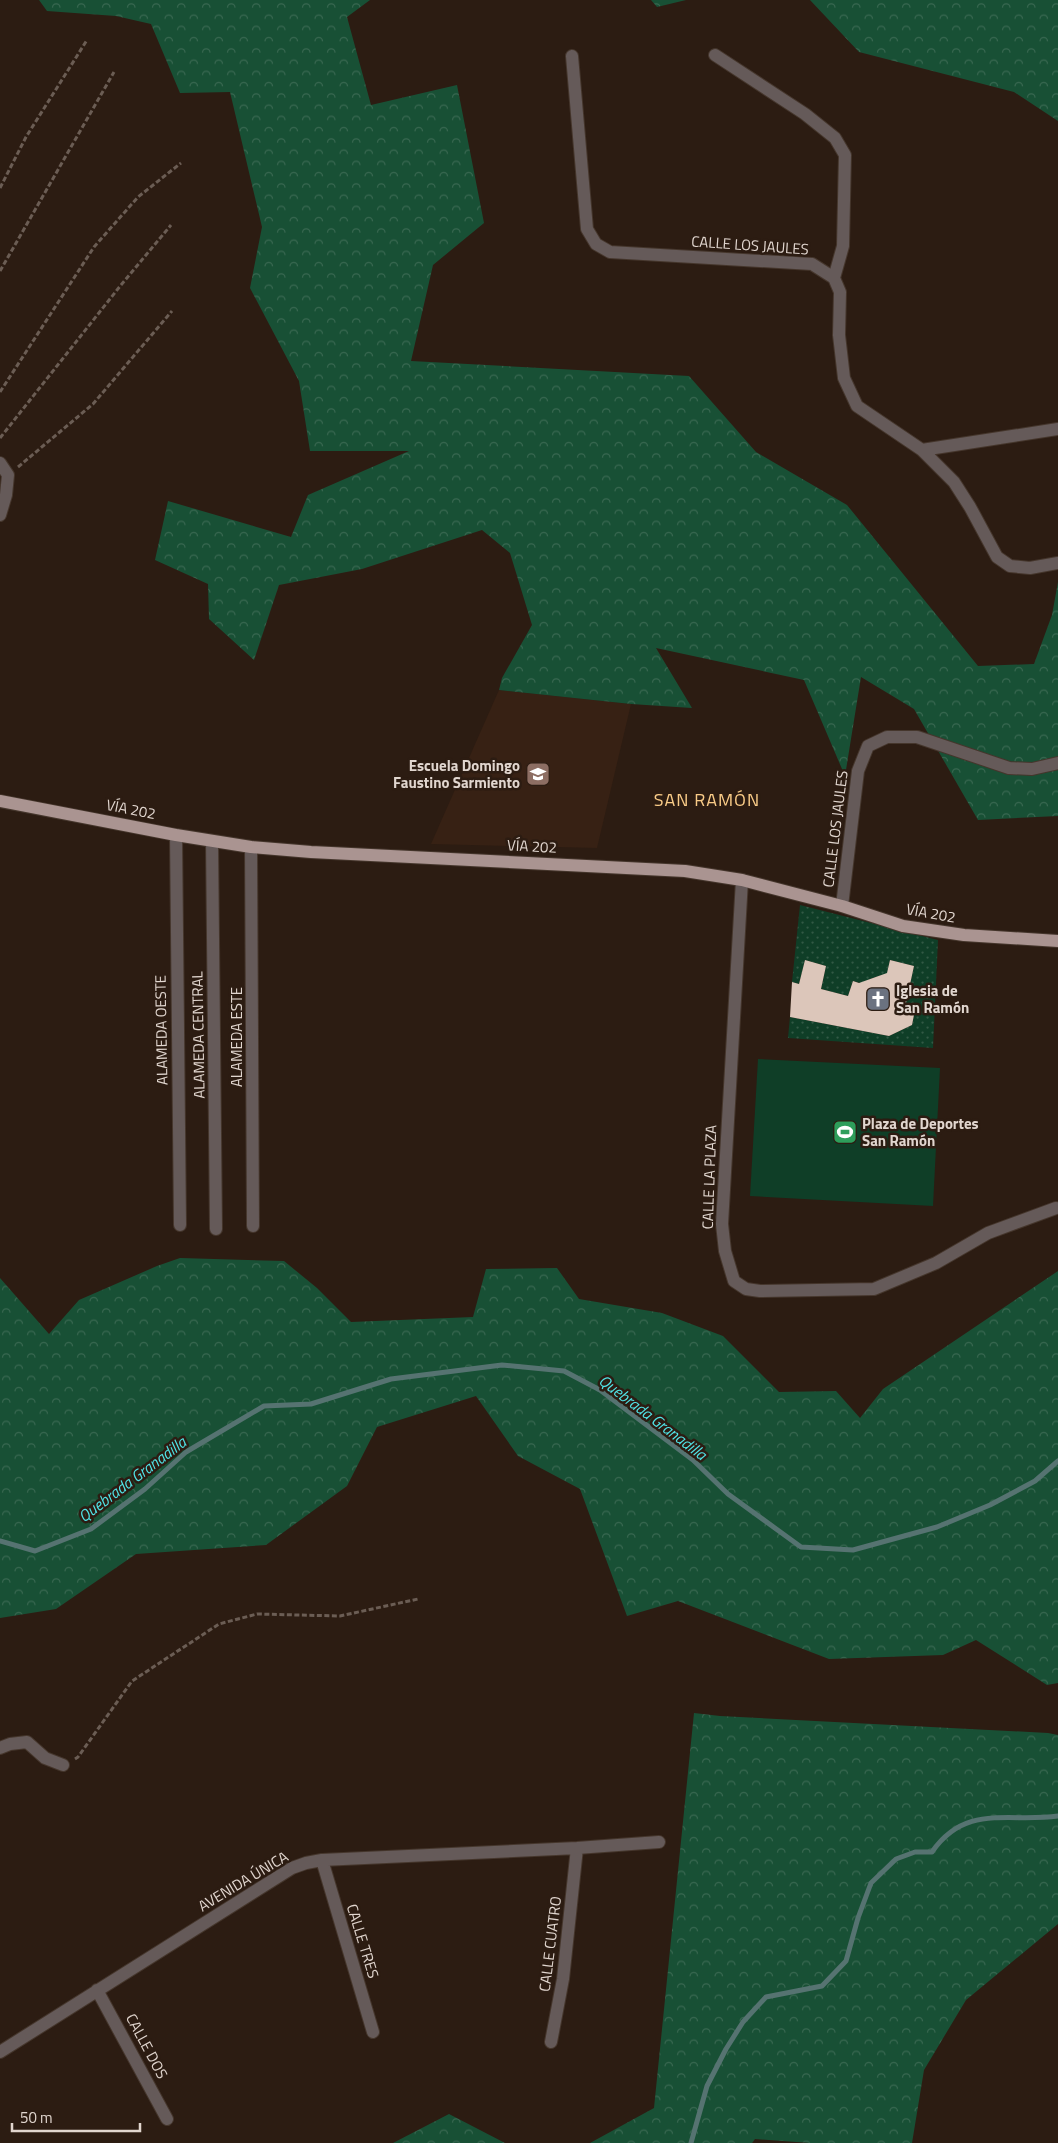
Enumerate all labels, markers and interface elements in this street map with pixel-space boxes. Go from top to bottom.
street label: CALLE LOS JAULES [690,229,810,261]
place label: Escuela Domingo Faustino Sarmiento [393,754,520,794]
school or university icon: Escuela Domingo Faustino Sarmiento [525,761,551,787]
street label: CALLE LOS JAULES [816,769,854,889]
district label: SAN RAMÓN [654,786,760,813]
street label: VÍA 202 [104,793,158,825]
street label: VÍA 202 [506,833,558,859]
street label: VÍA 202 [904,897,958,929]
street label: ALAMEDA CENTRAL [185,971,211,1099]
street label: ALAMEDA OESTE [149,975,173,1085]
place label: Iglesia de San Ramón [896,979,969,1019]
church icon: Iglesia de San Ramón [865,986,891,1012]
street label: ALAMEDA ESTE [225,987,248,1087]
place label: Plaza de Deportes San Ramón [862,1112,979,1152]
sports icon: Plaza de Deportes San Ramón [832,1119,858,1145]
street label: CALLE LA PLAZA [696,1124,722,1230]
water label: Quebrada Granadilla [594,1368,713,1466]
water label: Quebrada Granadilla [73,1430,192,1528]
street label: AVENIDA ÚNICA [194,1845,293,1917]
street label: CALLE CUATRO [533,1895,567,1993]
street label: CALLE TRES [341,1901,385,1981]
street label: CALLE DOS [120,2009,174,2083]
scale bar [12,2100,140,2132]
text: 50 m [20,2106,53,2129]

